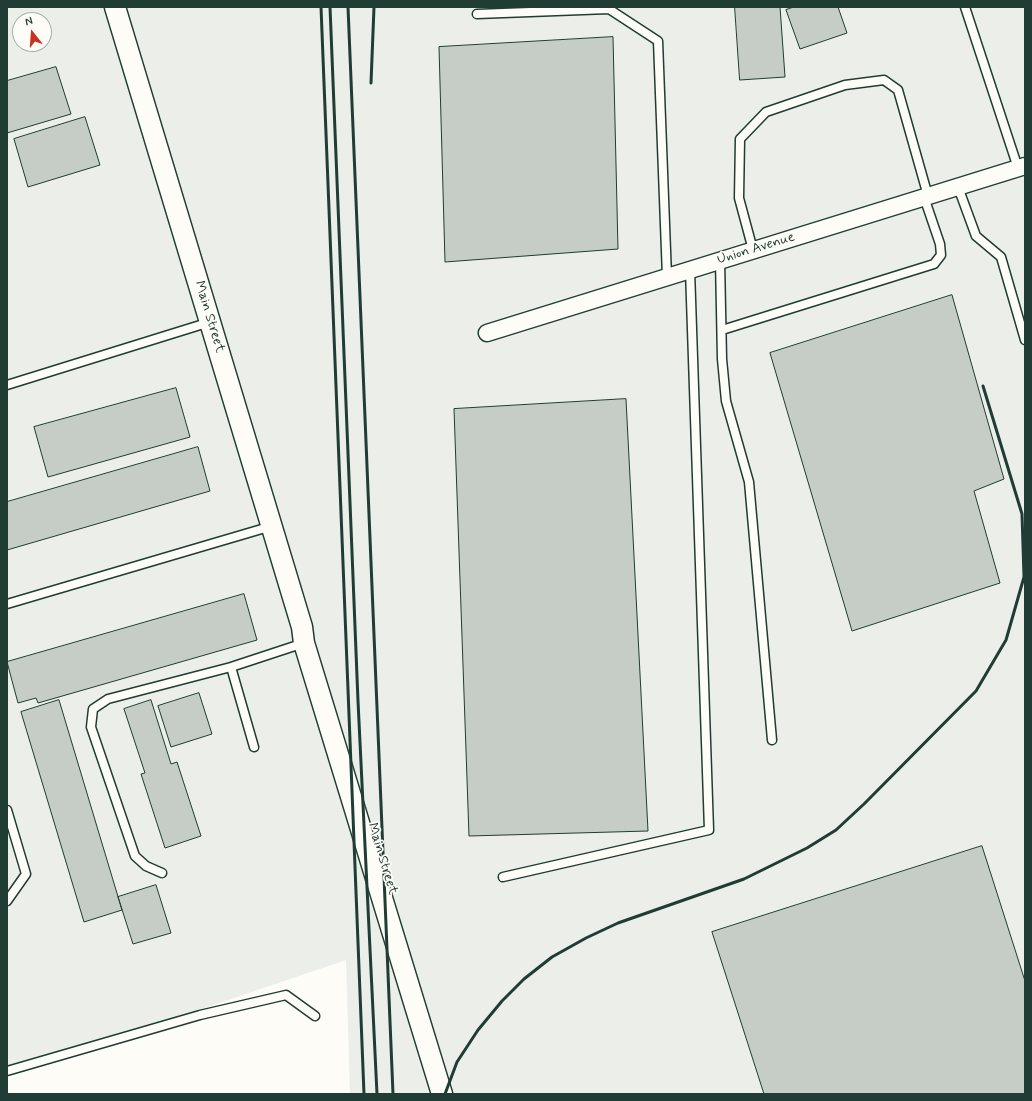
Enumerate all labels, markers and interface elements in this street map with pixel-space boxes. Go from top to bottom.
north arrow [12,12,52,52]
text: N [23,14,34,29]
street label: Union Avenue [715,229,797,269]
street label: Main Street [190,279,228,355]
street label: Main Street [363,821,401,897]

